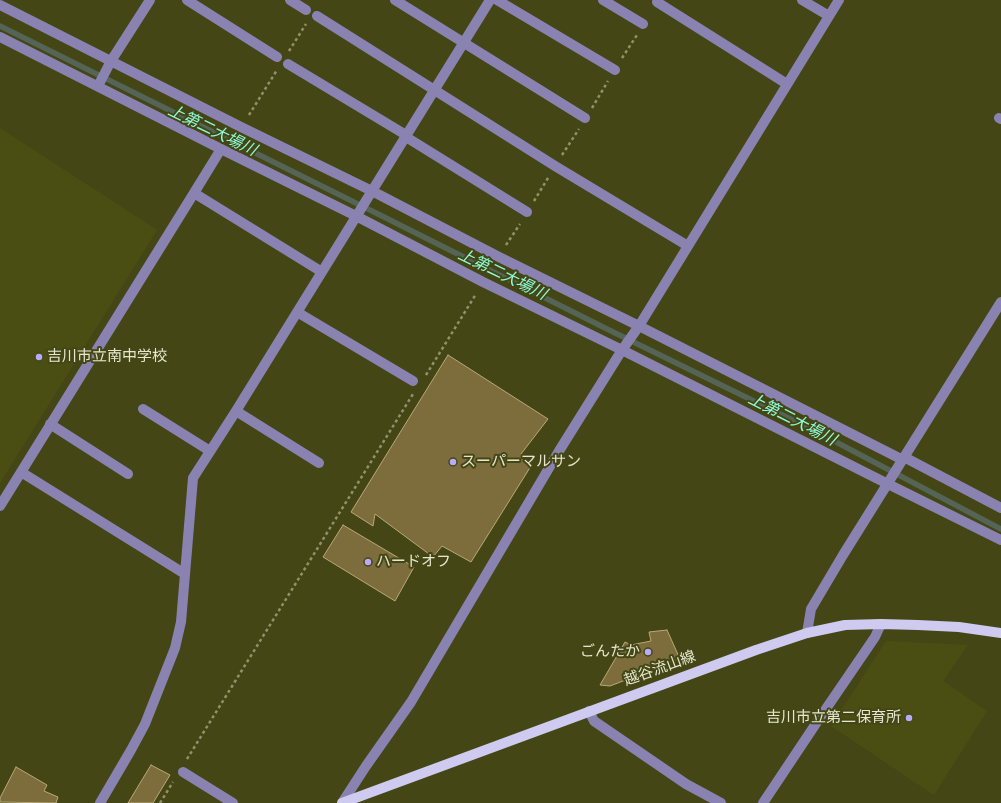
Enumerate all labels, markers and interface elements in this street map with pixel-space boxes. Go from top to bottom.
water label: 上第二大場川 [165,101,259,161]
water label: 上第二大場川 [455,245,549,305]
place label: 吉川市立南中学校 [47,348,167,366]
marker: 吉川市立南中学校 [34,352,44,362]
water label: 上第二大場川 [745,390,839,450]
place label: スーパーマルサン [461,453,581,471]
marker: スーパーマルサン [448,457,458,467]
place label: ハードオフ [376,553,451,571]
marker: ハードオフ [363,557,373,567]
place label: ごんたか [580,643,640,661]
marker: ごんたか [643,647,653,657]
street label: 越谷流山線 [622,648,698,690]
place label: 吉川市立第二保育所 [766,709,901,727]
marker: 吉川市立第二保育所 [904,713,914,723]

